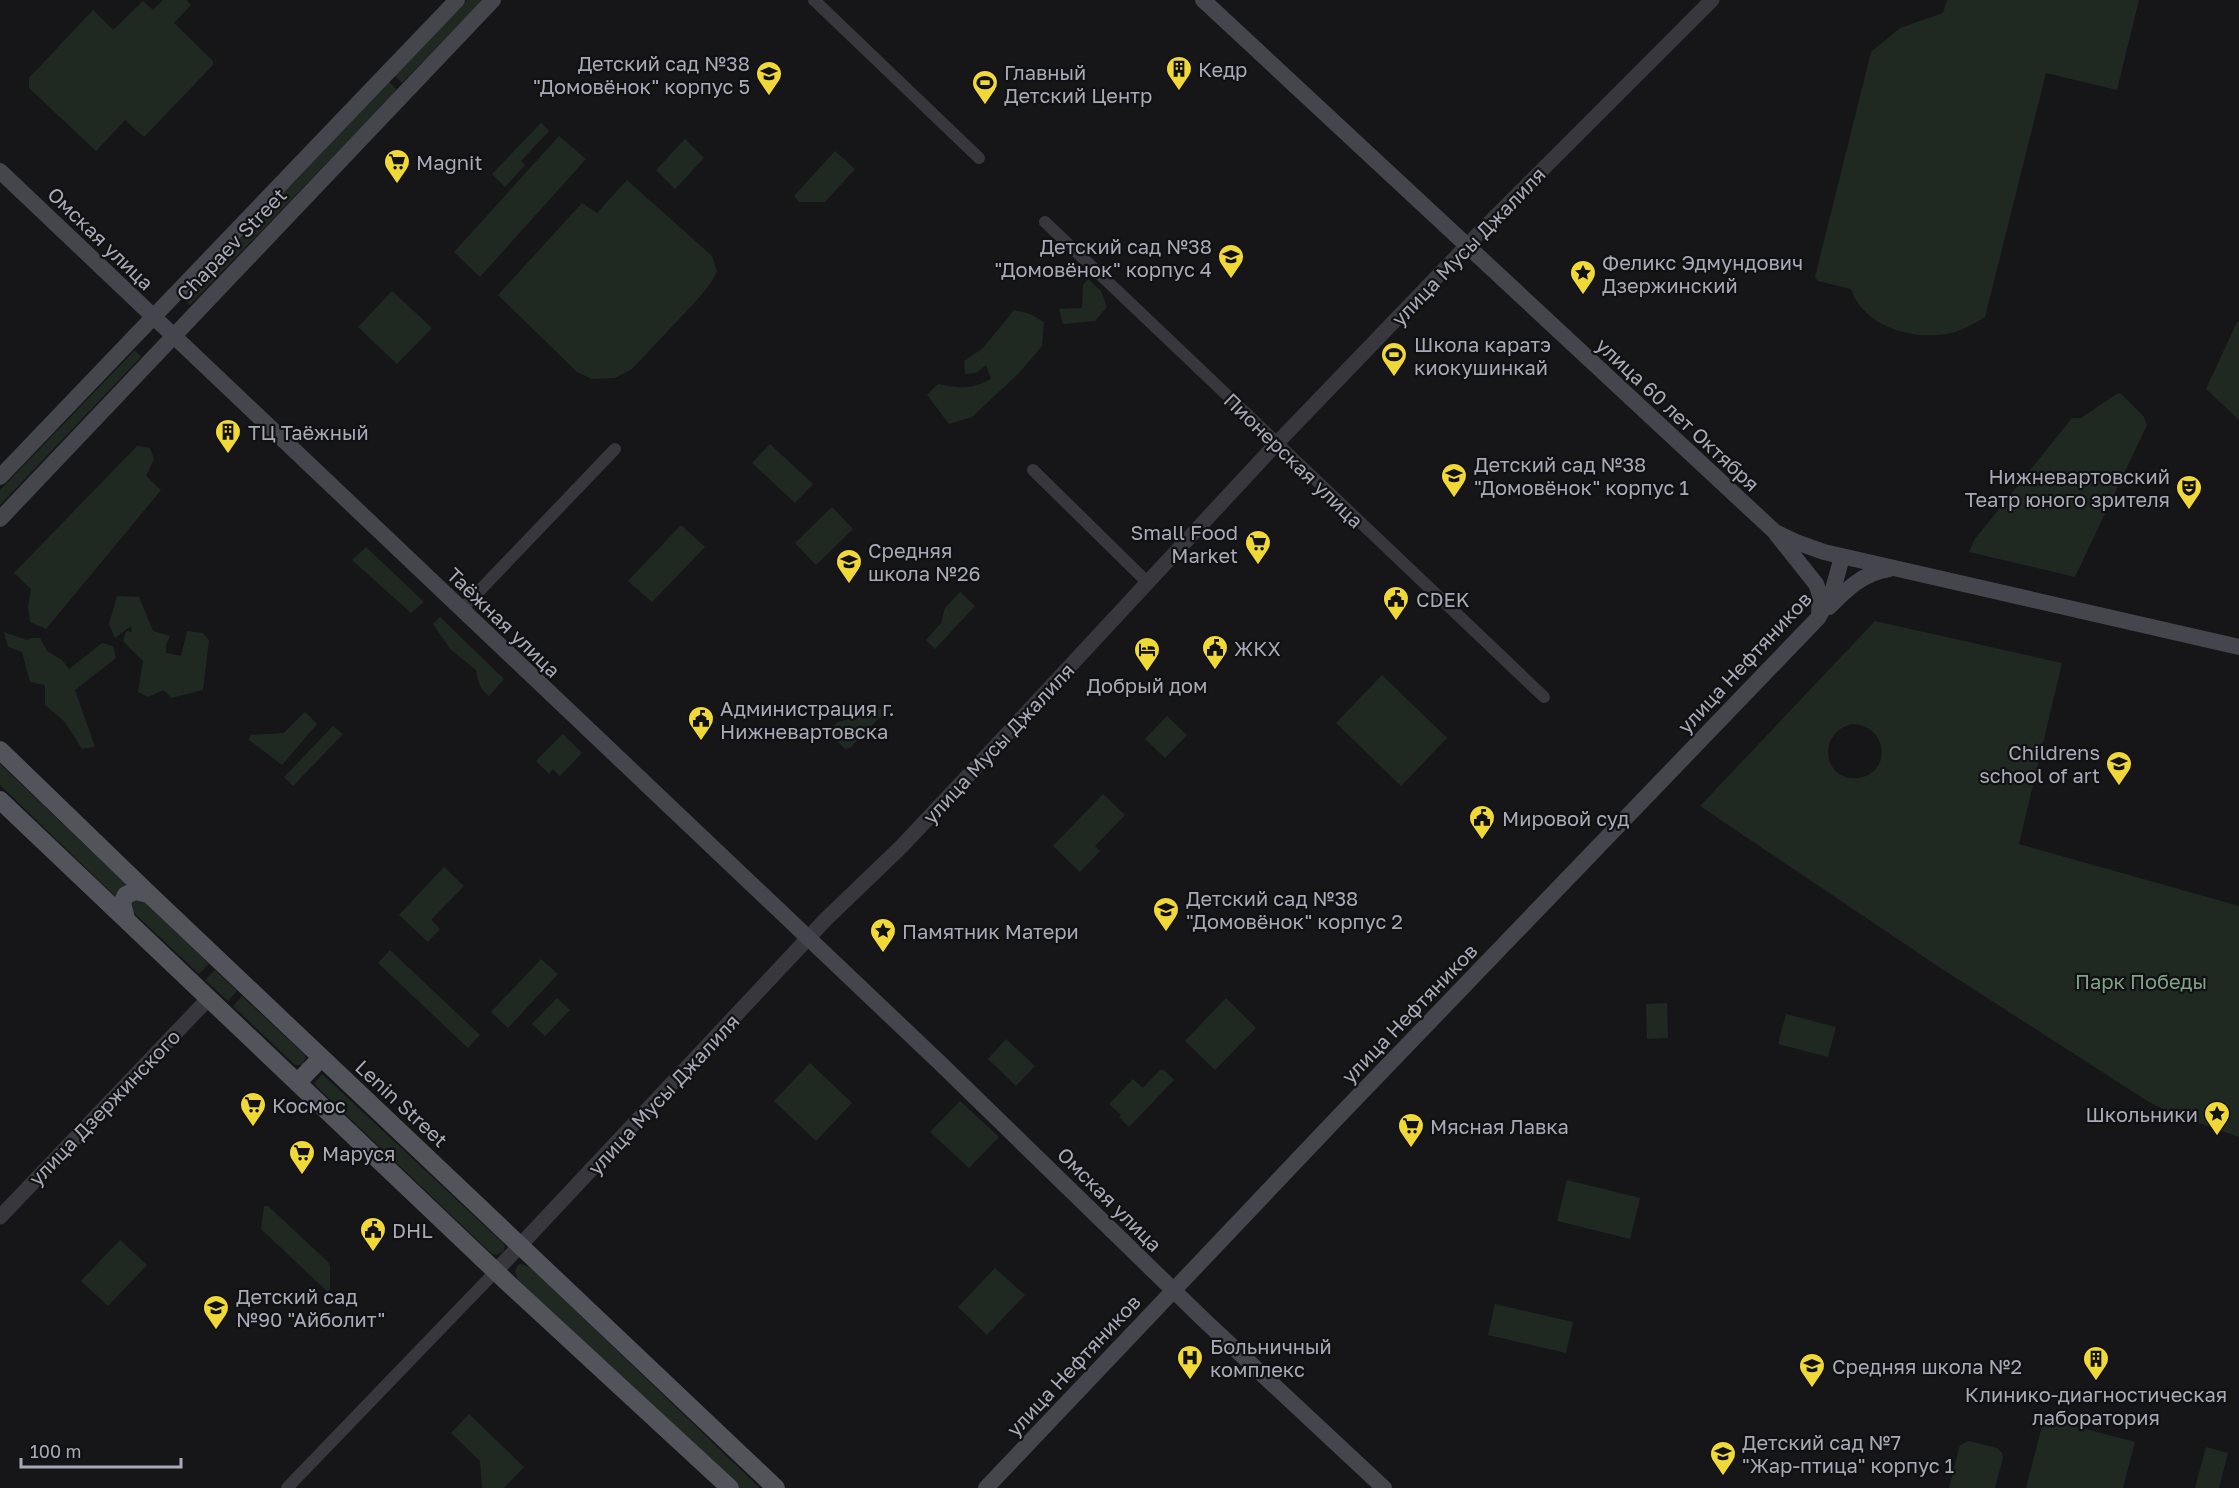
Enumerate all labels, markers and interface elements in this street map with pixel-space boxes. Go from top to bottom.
place label: Детский сад №38 "Домовёнок" корпус 5 [533,51,750,98]
building icon: Кедр [1164,54,1194,92]
place label: Кедр [1198,57,1247,81]
school or university icon: Детский сад №38 "Домовёнок" корпус 5 [754,59,784,97]
place label: Главный Детский Центр [1004,60,1152,107]
sports icon: Главный Детский Центр [970,68,1000,106]
supermarket icon: Magnit [382,147,412,185]
place label: Magnit [416,150,482,174]
street label: улица Мусы Джалиля [1386,162,1550,330]
street label: Омская улица [43,182,159,294]
street label: Chapaev Street [171,183,291,305]
place label: Детский сад №38 "Домовёнок" корпус 4 [995,234,1212,281]
school or university icon: Детский сад №38 "Домовёнок" корпус 4 [1216,242,1246,280]
place label: Феликс Эдмундович Дзержинский [1602,250,1803,297]
place icon: Феликс Эдмундович Дзержинский [1568,258,1598,296]
place label: Школа каратэ киокушинкай [1414,332,1551,379]
street label: улица 60 лет Октября [1592,332,1764,496]
sports icon: Школа каратэ киокушинкай [1379,340,1409,378]
street label: Пионерская улица [1220,388,1368,532]
building icon: ТЦ Таёжный [213,417,243,455]
place label: ТЦ Таёжный [248,420,369,444]
place label: Детский сад №38 "Домовёнок" корпус 1 [1474,452,1689,499]
school or university icon: Детский сад №38 "Домовёнок" корпус 1 [1439,461,1469,499]
place label: Нижневартовский Театр юного зрителя [1965,464,2170,511]
theatre icon: Нижневартовский Театр юного зрителя [2174,473,2204,511]
place label: Small Food Market [1130,520,1238,567]
supermarket icon: Small Food Market [1243,528,1273,566]
place label: Средняя школа №26 [868,538,981,585]
school or university icon: Средняя школа №26 [834,547,864,585]
street label: Таёжная улица [443,562,565,682]
public building icon: CDEK [1381,584,1411,622]
street label: улица Нефтяников [1672,586,1816,738]
place label: CDEK [1416,587,1470,611]
public building icon: ЖКХ [1200,633,1230,671]
hotel icon: Добрый дом [1132,635,1162,673]
place label: ЖКХ [1234,636,1281,660]
street label: улица Мусы Джалиля [917,658,1079,828]
place label: Добрый дом [1087,673,1207,697]
place label: Администрация г. Нижневартовска [720,696,895,743]
public building icon: Администрация г. Нижневартовска [686,704,716,742]
place label: Childrens school of art [1979,740,2100,787]
school or university icon: Childrens school of art [2104,749,2134,787]
public building icon: Мировой суд [1467,803,1497,841]
place label: Мировой суд [1502,806,1629,830]
place label: Детский сад №38 "Домовёнок" корпус 2 [1186,886,1403,933]
school or university icon: Детский сад №38 "Домовёнок" корпус 2 [1151,895,1181,933]
place icon: Памятник Матери [868,916,898,954]
place label: Памятник Матери [902,919,1079,943]
street label: улица Нефтяников [1336,938,1482,1088]
park label: Парк Победы [2075,969,2207,993]
street label: улица Мусы Джалиля [582,1009,744,1179]
street label: улица Дзержинского [23,1024,185,1190]
street label: Lenin Street [351,1054,453,1152]
supermarket icon: Космос [238,1090,268,1128]
place label: Космос [272,1093,346,1117]
place icon: Школьники [2202,1099,2232,1137]
place label: Школьники [2085,1102,2198,1126]
supermarket icon: Мясная Лавка [1396,1111,1426,1149]
place label: Мясная Лавка [1430,1114,1569,1138]
supermarket icon: Маруся [287,1138,317,1176]
place label: Маруся [322,1141,396,1165]
street label: Омская улица [1053,1142,1167,1256]
public building icon: DHL [358,1215,388,1253]
place label: DHL [392,1218,433,1242]
place label: Детский сад №90 "Айболит" [236,1284,385,1331]
street label: улица Нефтяников [1001,1289,1145,1441]
school or university icon: Детский сад №90 "Айболит" [201,1293,231,1331]
place label: Больничный комплекс [1210,1334,1332,1381]
hospital icon: Больничный комплекс [1175,1343,1205,1381]
building icon: Клинико-диагностическая лаборатория [2081,1344,2111,1382]
school or university icon: Средняя школа №2 [1797,1351,1827,1389]
place label: Средняя школа №2 [1832,1354,2022,1378]
place label: Клинико-диагностическая лаборатория [1965,1382,2227,1429]
place label: Детский сад №7 "Жар-птица" корпус 1 [1742,1430,1955,1477]
scale bar [21,1431,182,1469]
school or university icon: Детский сад №7 "Жар-птица" корпус 1 [1708,1439,1738,1477]
text: 100 m [30,1440,81,1462]

